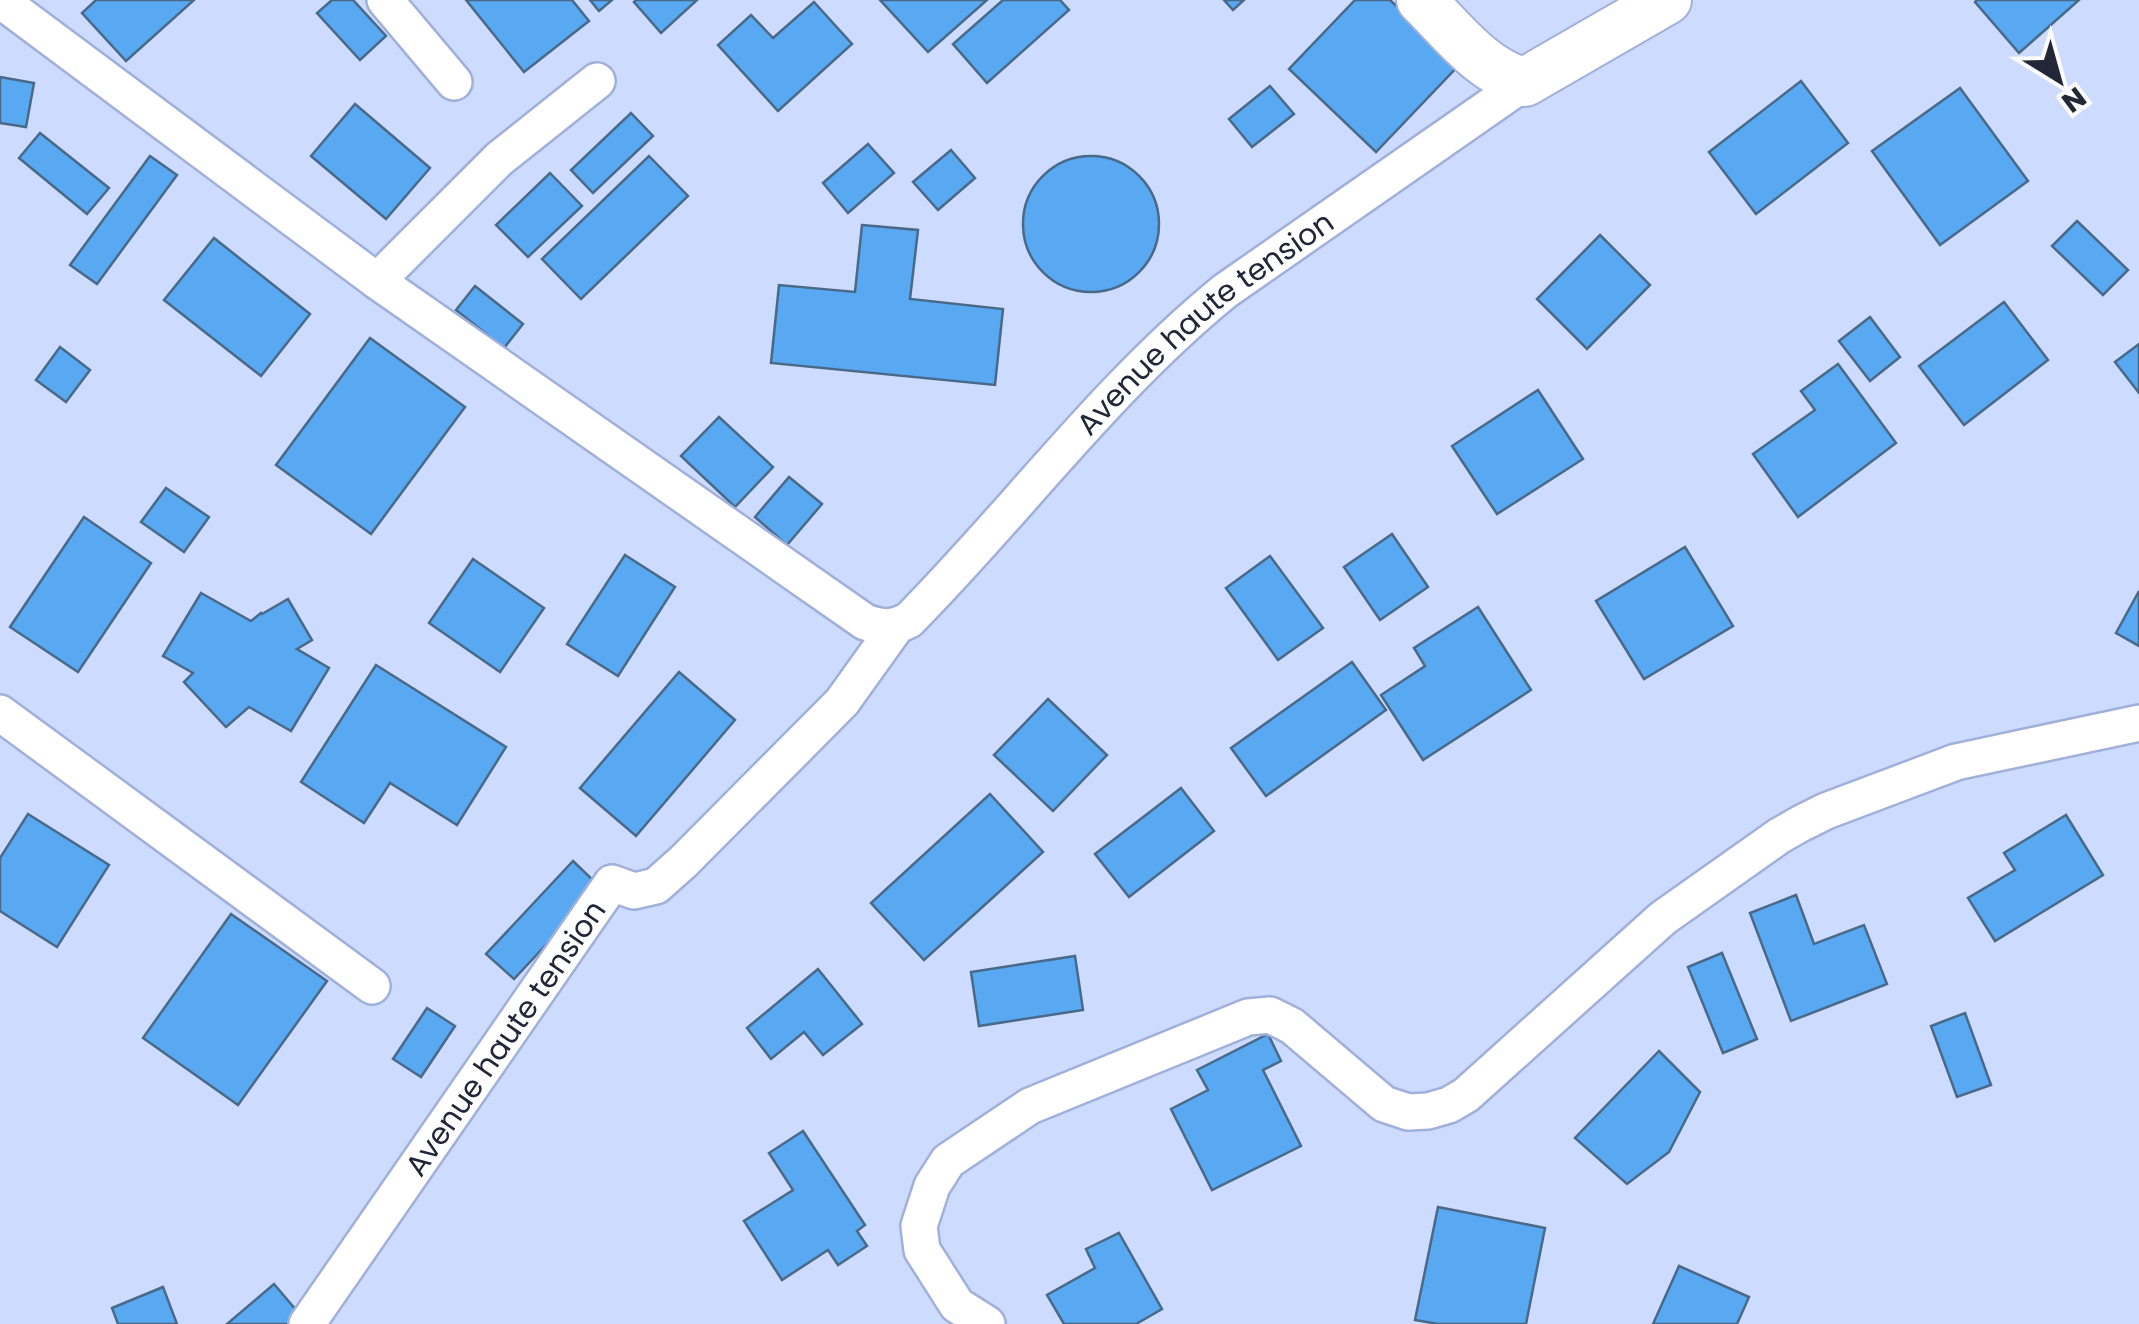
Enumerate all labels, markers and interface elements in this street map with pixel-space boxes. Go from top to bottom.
north arrow [2009,30,2109,130]
text: N [2054,78,2094,121]
street label: Avenue haute tension [1066,200,1342,444]
street label: Avenue haute tension [394,891,616,1185]

